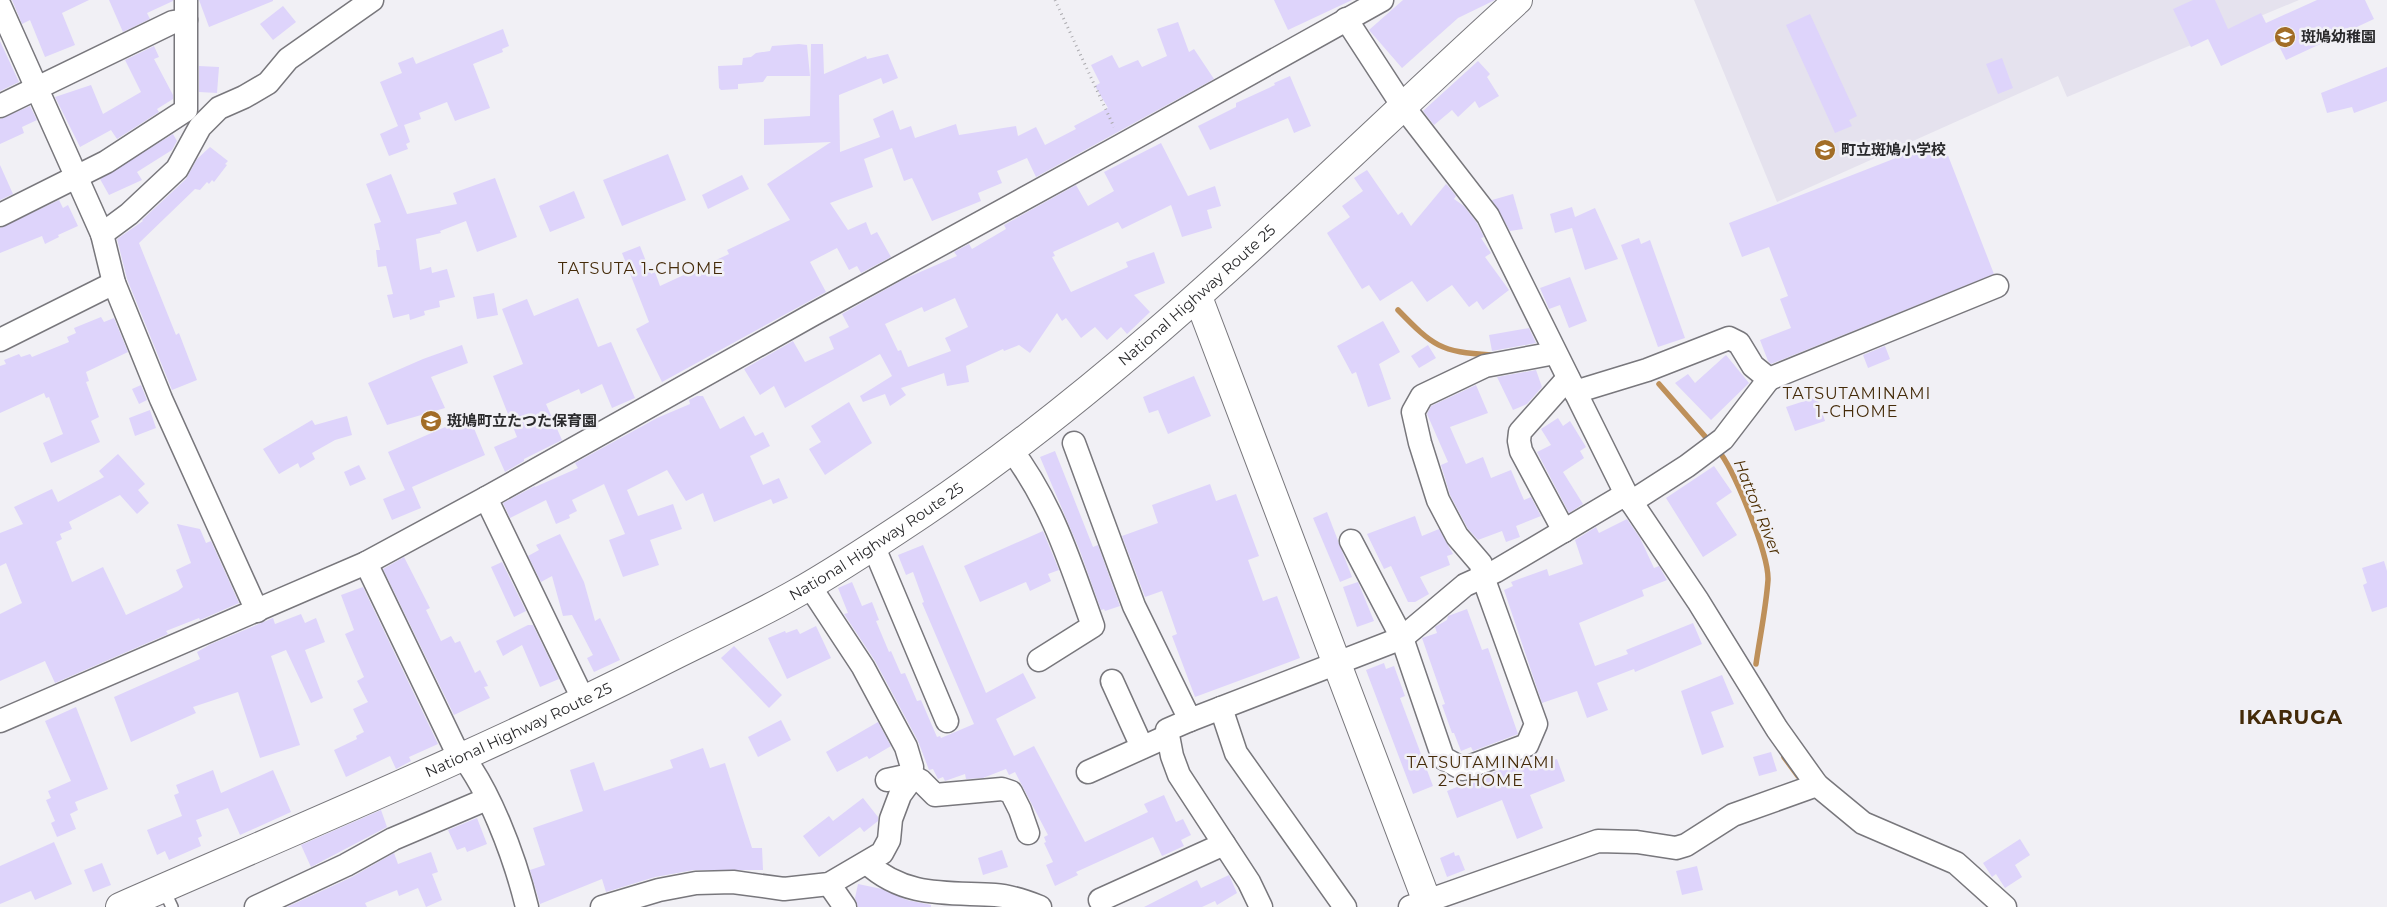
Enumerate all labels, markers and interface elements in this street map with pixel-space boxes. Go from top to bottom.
school or university icon: 斑鳩幼稚園 [2273,25,2297,49]
place label: 斑鳩幼稚園 [2301,27,2376,46]
school or university icon: 町立斑鳩小学校 [1813,138,1837,162]
place label: 町立斑鳩小学校 [1841,140,1946,159]
street label: National Highway Route 25 [1114,220,1279,370]
district label: TATSUTA 1-CHOME [558,259,724,278]
district label: TATSUTAMINAMI 1-CHOME [1783,384,1931,421]
school or university icon: 斑鳩町立たつた保育園 [419,409,443,433]
place label: 斑鳩町立たつた保育園 [447,411,597,430]
water label: Hattori River [1730,457,1786,558]
street label: National Highway Route 25 [786,478,967,604]
street label: National Highway Route 25 [422,678,615,781]
district label: IKARUGA [2239,705,2343,729]
district label: TATSUTAMINAMI 2-CHOME [1407,753,1555,790]

